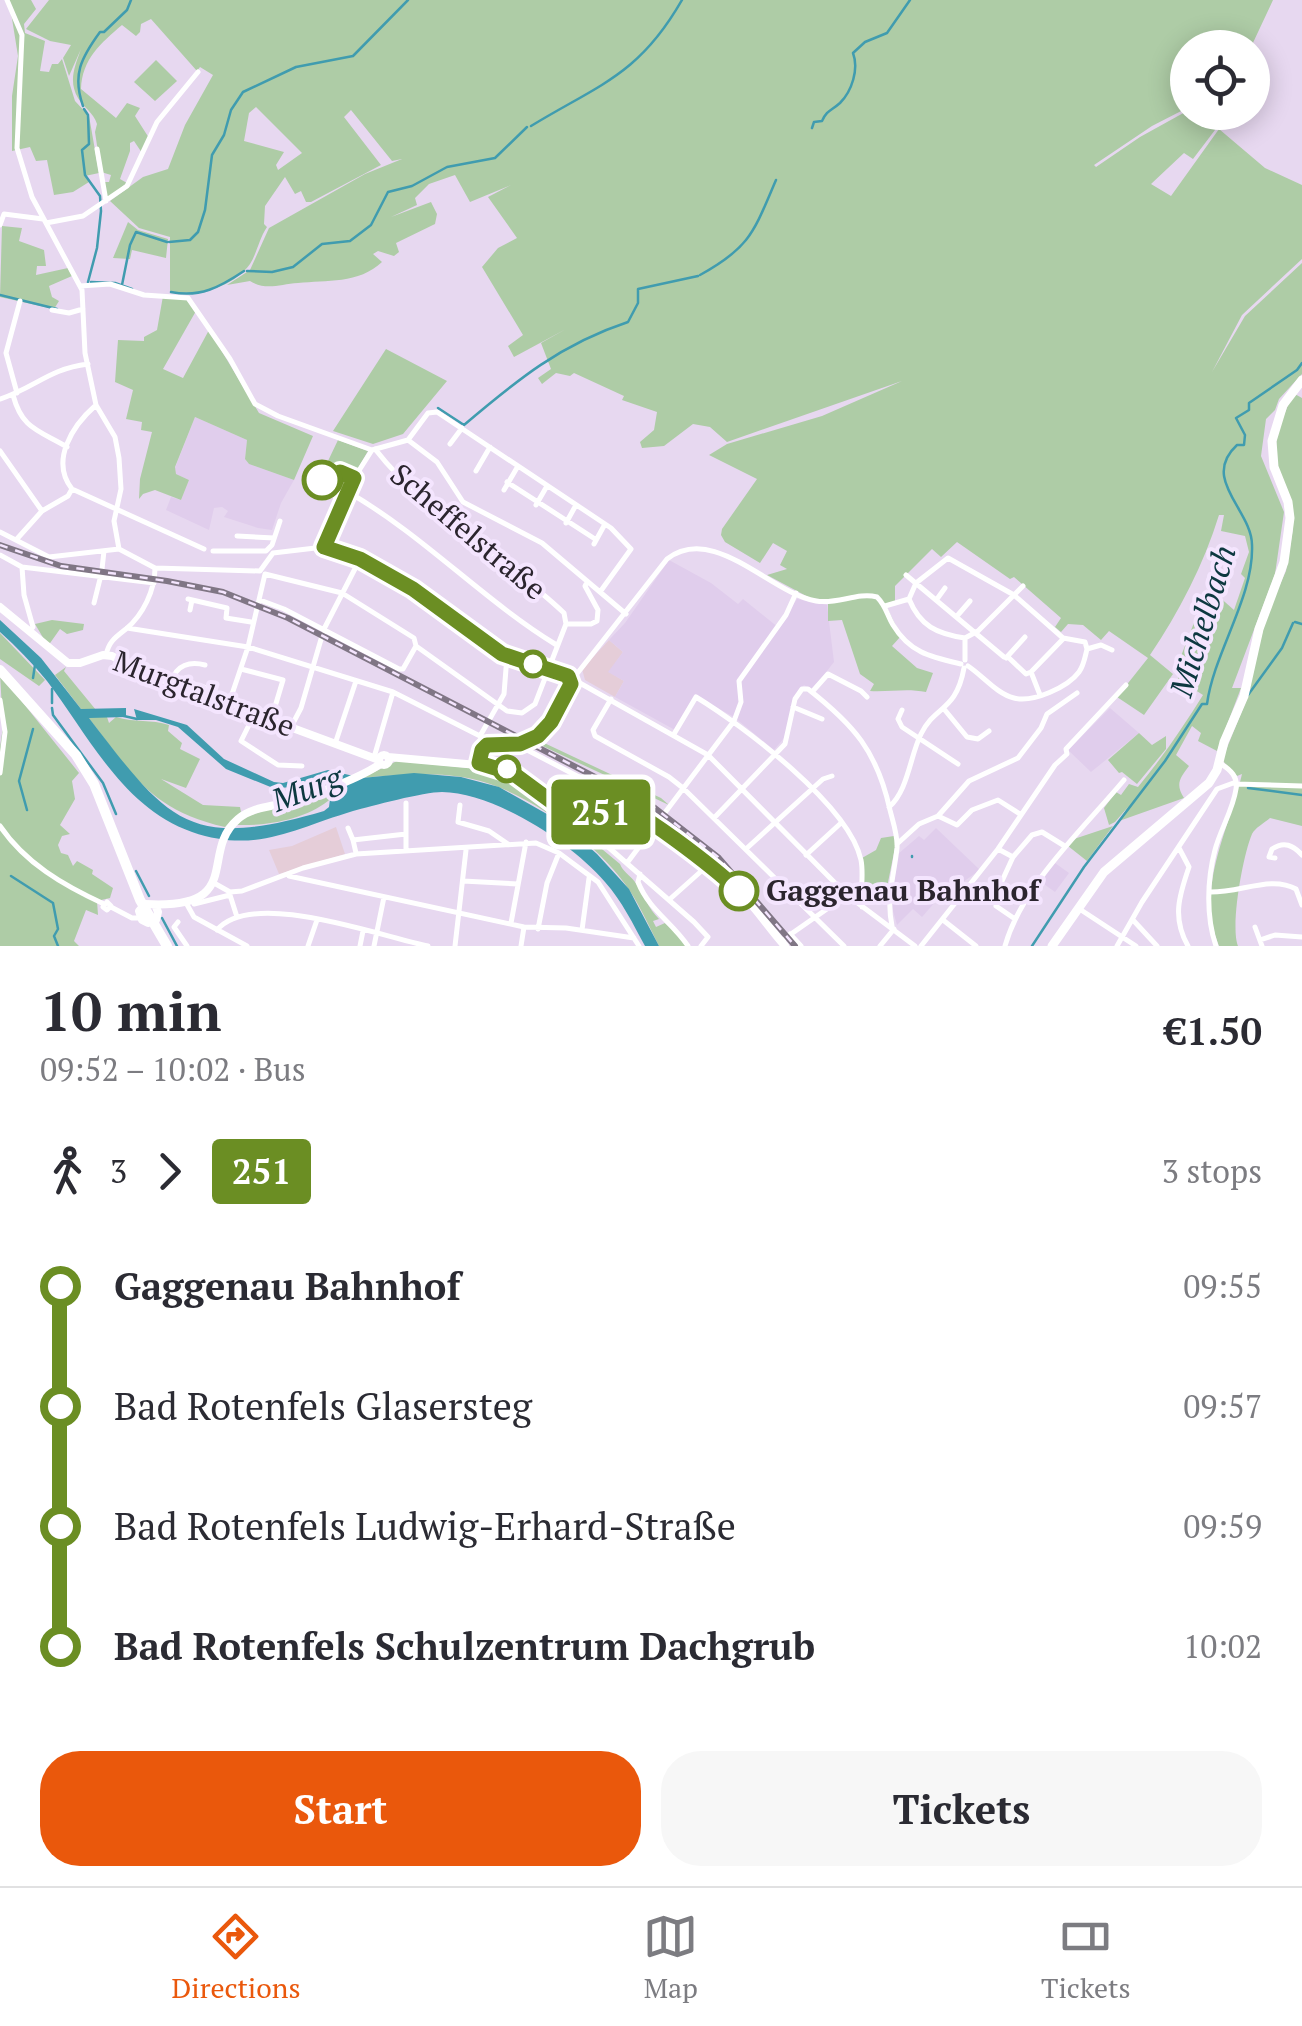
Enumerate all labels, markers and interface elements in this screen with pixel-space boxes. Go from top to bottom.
map controls [1170,30,1270,130]
button: locate [1170,30,1270,130]
street label: Scheffelstraße [382,454,555,608]
unlabelled marker [303,461,341,499]
water label: Michelbach [1159,540,1245,702]
street label: Murgtalstraße [108,640,301,746]
unlabelled marker [520,651,546,677]
water label: Murg [264,755,350,821]
unlabelled marker [494,756,520,782]
line badge: 251 [544,780,658,844]
text: 251 [571,789,631,835]
place label: Gaggenau Bahnhof [766,870,1042,910]
marker: Gaggenau Bahnhof [720,872,758,910]
text: 10 min [40,974,222,1047]
text: €1.50 [1165,1006,1262,1056]
text: 09:52 – 10:02 · Bus [40,1048,306,1090]
icon: walk [40,1144,95,1199]
icon: forward [142,1144,197,1199]
text: 251 [232,1148,291,1194]
text: 3 [110,1150,127,1192]
text: 3 stops [1162,1150,1262,1192]
text: Gaggenau Bahnhof [114,1261,461,1311]
text: 09:55 [1183,1265,1262,1307]
text: Bad Rotenfels Glasersteg [114,1381,532,1431]
text: 09:57 [1183,1385,1262,1427]
text: Bad Rotenfels Ludwig-Erhard-Straße [114,1501,736,1551]
text: 09:59 [1183,1505,1262,1547]
text: Bad Rotenfels Schulzentrum Dachgrub [114,1621,815,1671]
text: 10:02 [1183,1625,1262,1667]
button: Start [40,1751,641,1866]
button: Tickets [661,1751,1262,1866]
tab: Directions [171,1909,301,2006]
tab: Map [643,1909,698,2006]
tab: Tickets [1041,1909,1131,2006]

